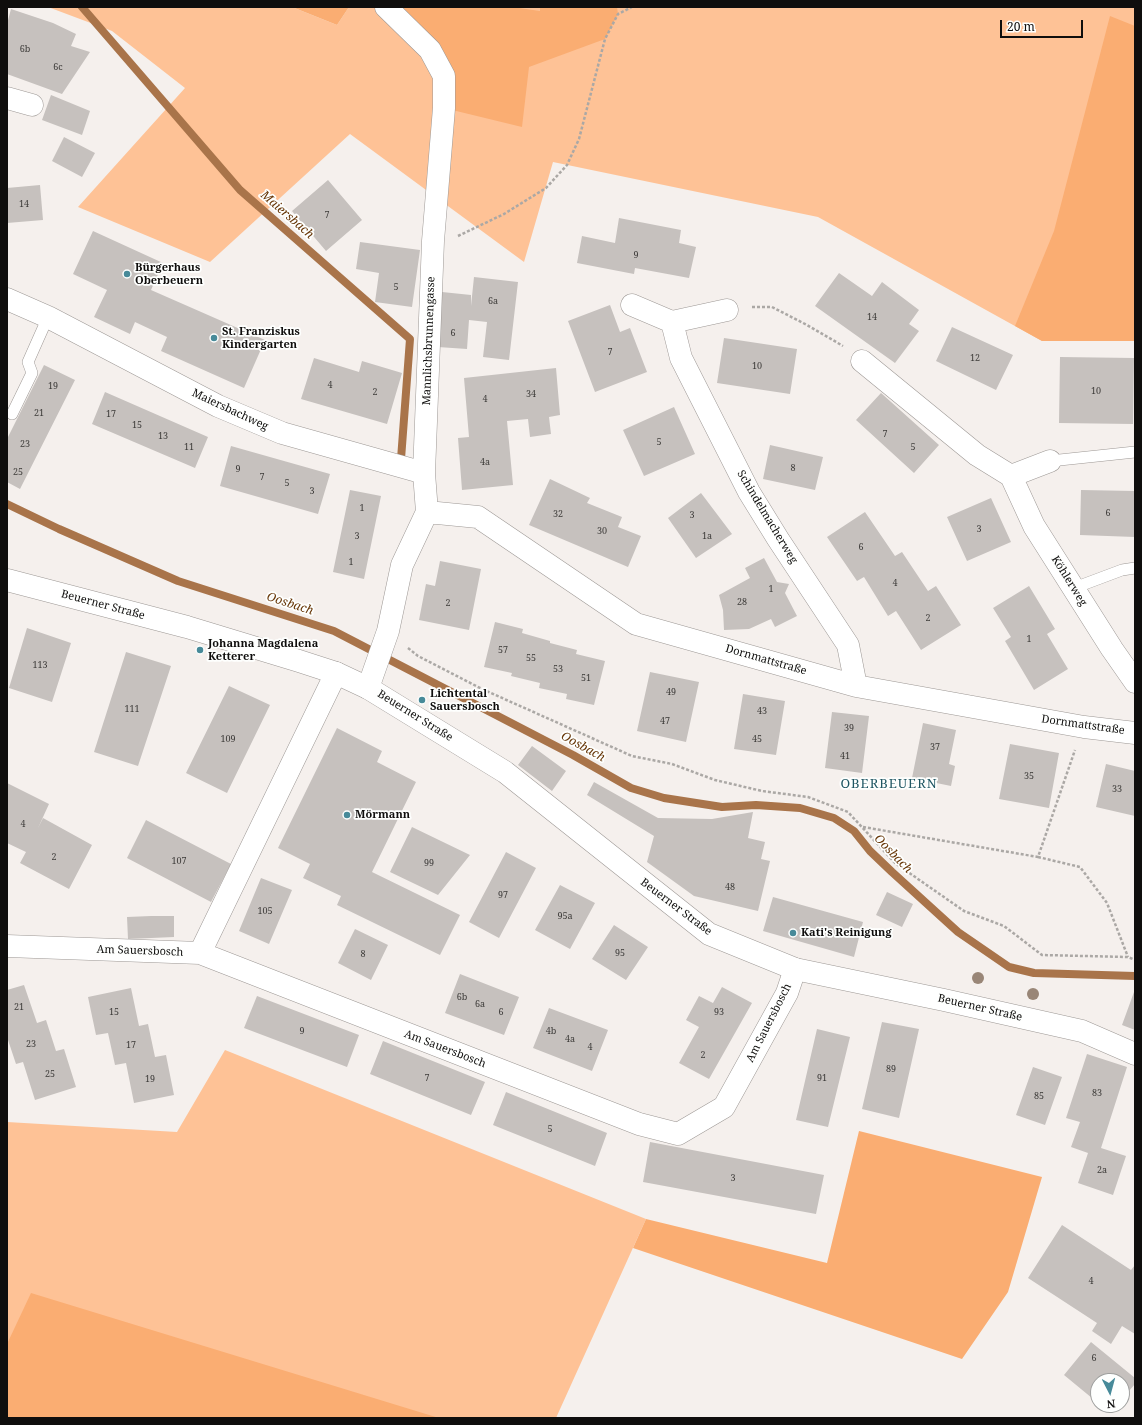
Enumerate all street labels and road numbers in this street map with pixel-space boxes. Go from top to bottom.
street label: Mannlichsbrunnengasse [420,276,438,406]
street label: Maiersbachweg [190,387,270,433]
street label: Schindelmacherweg [734,468,800,566]
street label: Köhlerweg [1048,554,1090,608]
street label: Beuerner Straße [60,587,146,623]
street label: Dornmattstraße [724,642,808,678]
street label: Beuerner Straße [375,688,455,744]
street label: Dornmattstraße [1041,713,1125,737]
street label: Beuerner Straße [638,876,714,938]
street label: Am Sauersbosch [96,943,184,959]
street label: Am Sauersbosch [743,981,795,1065]
street label: Beuerner Straße [937,992,1023,1024]
street label: Am Sauersbosch [402,1027,488,1071]

